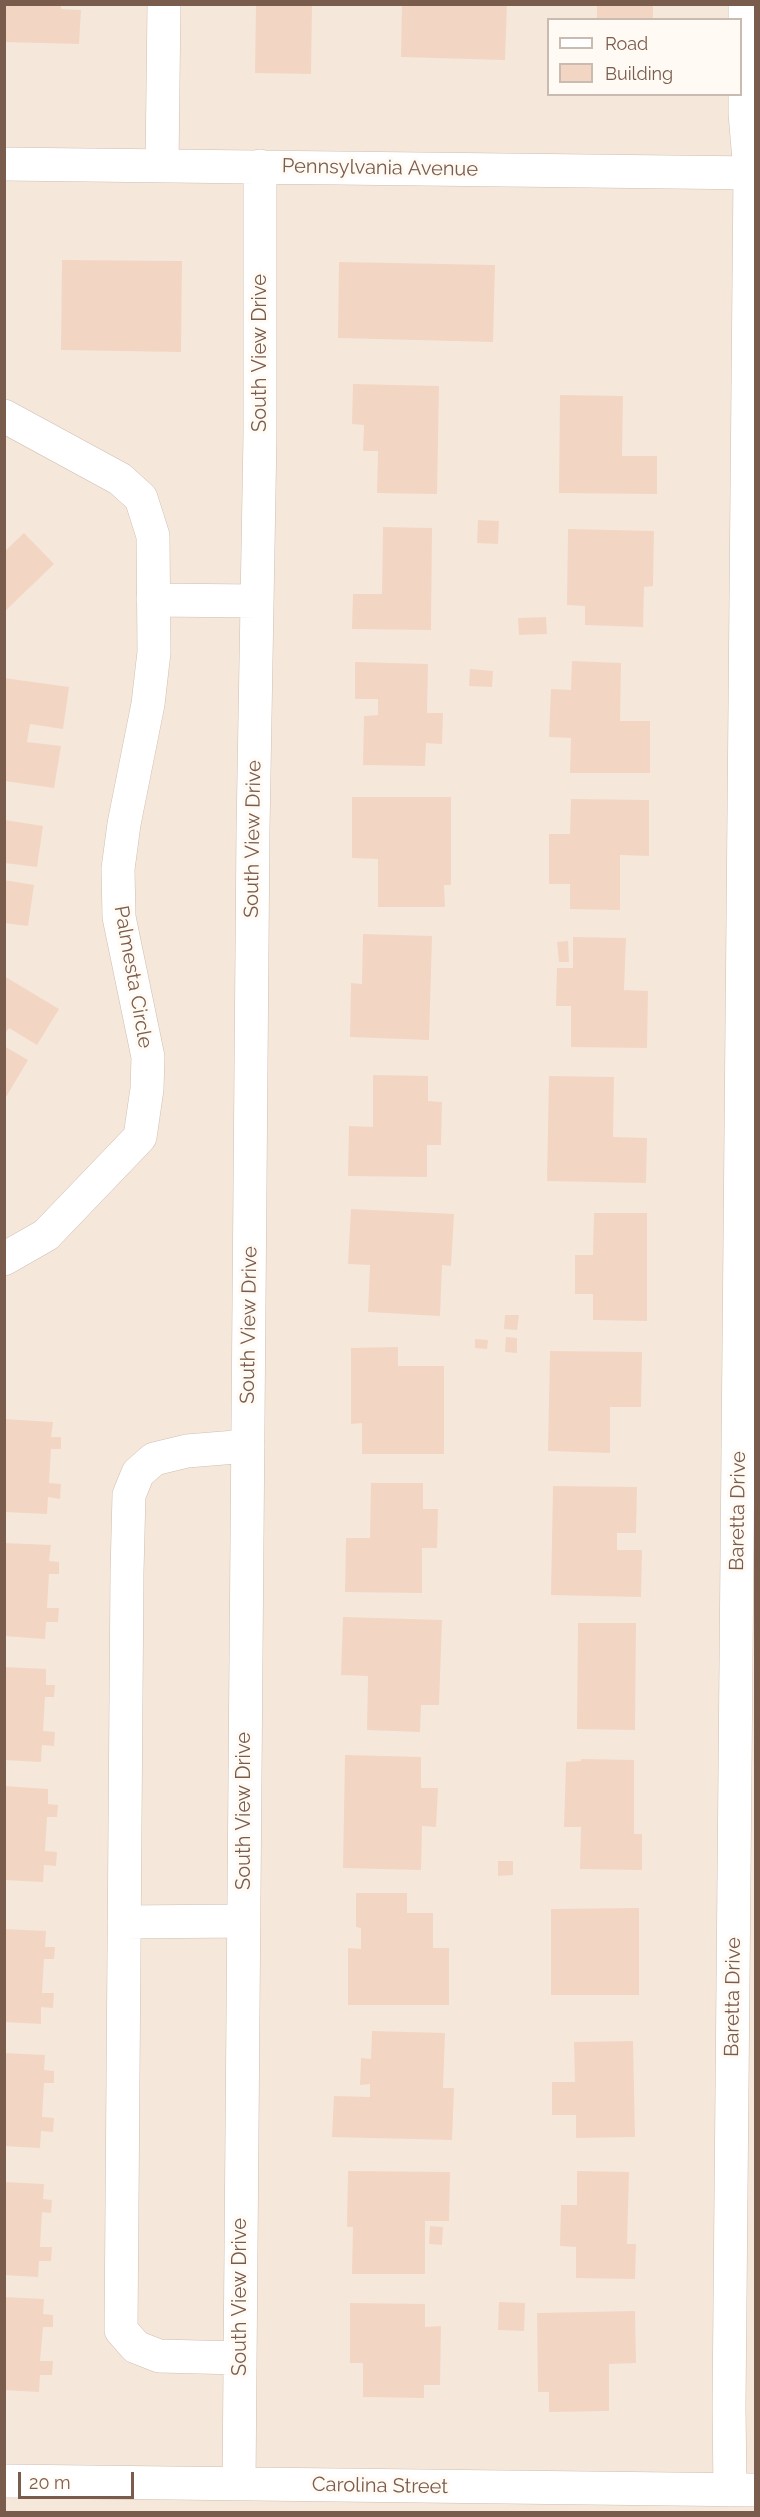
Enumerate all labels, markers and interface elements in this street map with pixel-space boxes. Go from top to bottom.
legend [547,18,742,96]
text: Road [605,33,648,54]
text: Building [605,63,673,84]
street label: Pennsylvania Avenue [282,154,478,182]
street label: South View Drive [248,274,272,432]
street label: South View Drive [240,760,266,918]
street label: Palmesta Circle [109,904,157,1050]
street label: South View Drive [236,1246,262,1404]
street label: Baretta Drive [725,1451,751,1571]
street label: South View Drive [232,1732,256,1890]
street label: Baretta Drive [720,1937,746,2057]
street label: South View Drive [228,2218,252,2376]
scale bar [21,2460,136,2498]
text: 20 m [29,2472,71,2493]
street label: Carolina Street [312,2473,448,2499]

